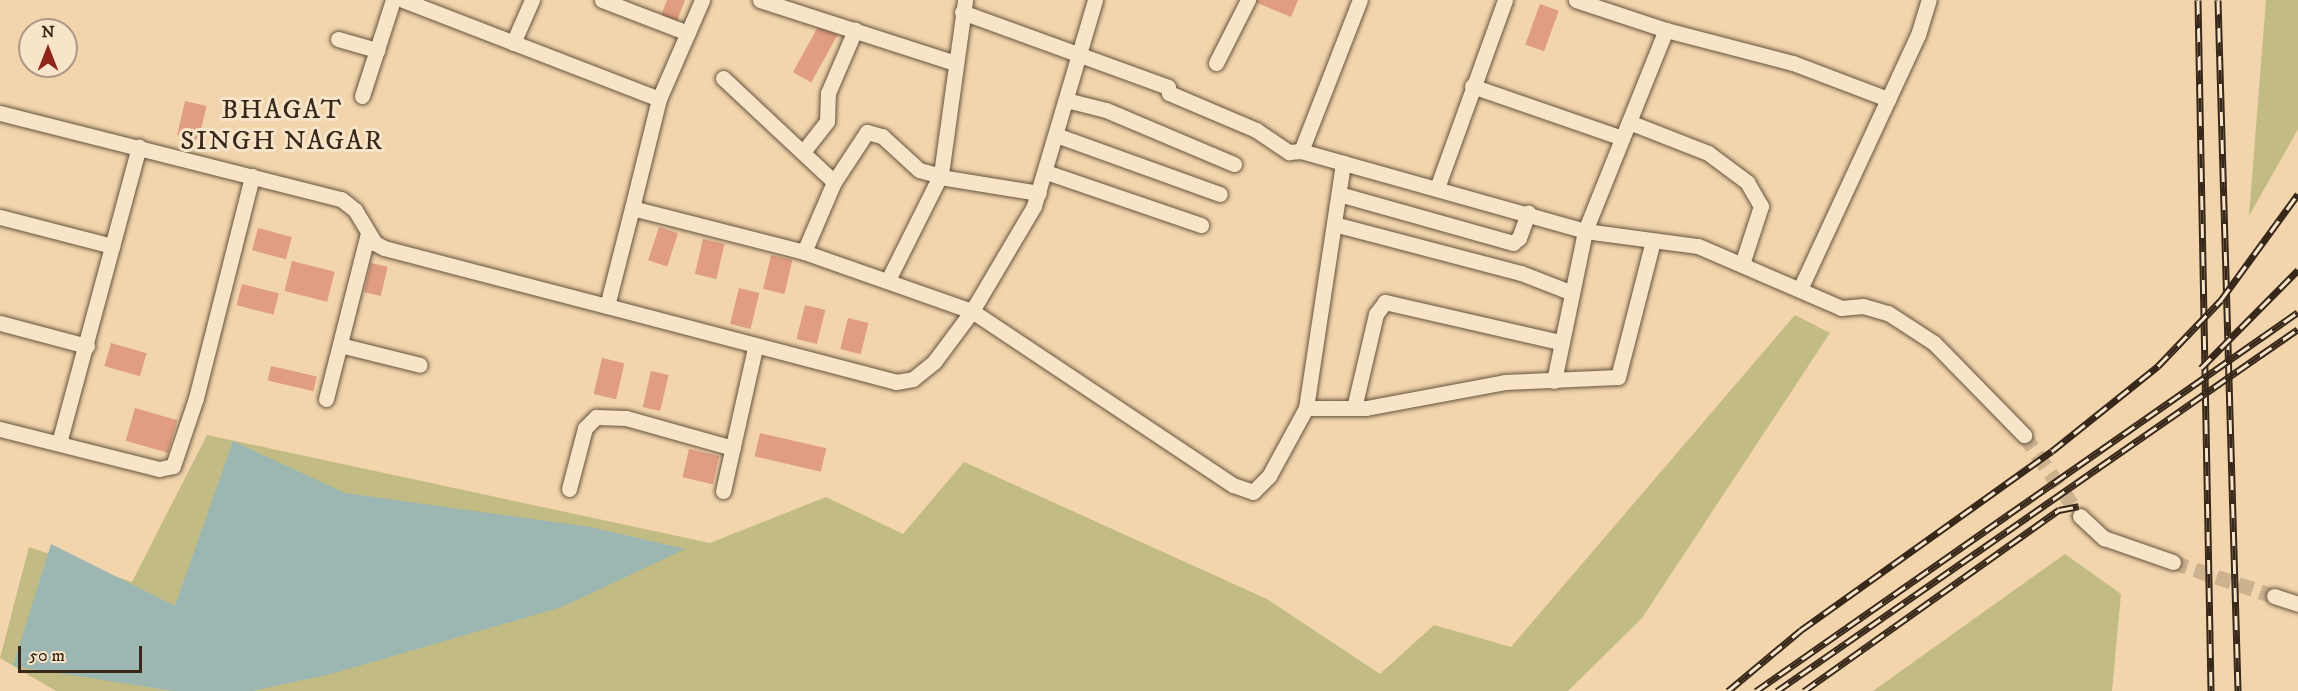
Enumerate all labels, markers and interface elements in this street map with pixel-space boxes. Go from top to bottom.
north arrow [18,18,78,78]
text: N [41,22,55,42]
district label: BHAGAT SINGH NAGAR [180,94,384,157]
scale bar [21,634,146,672]
text: 50 m [29,645,65,667]

